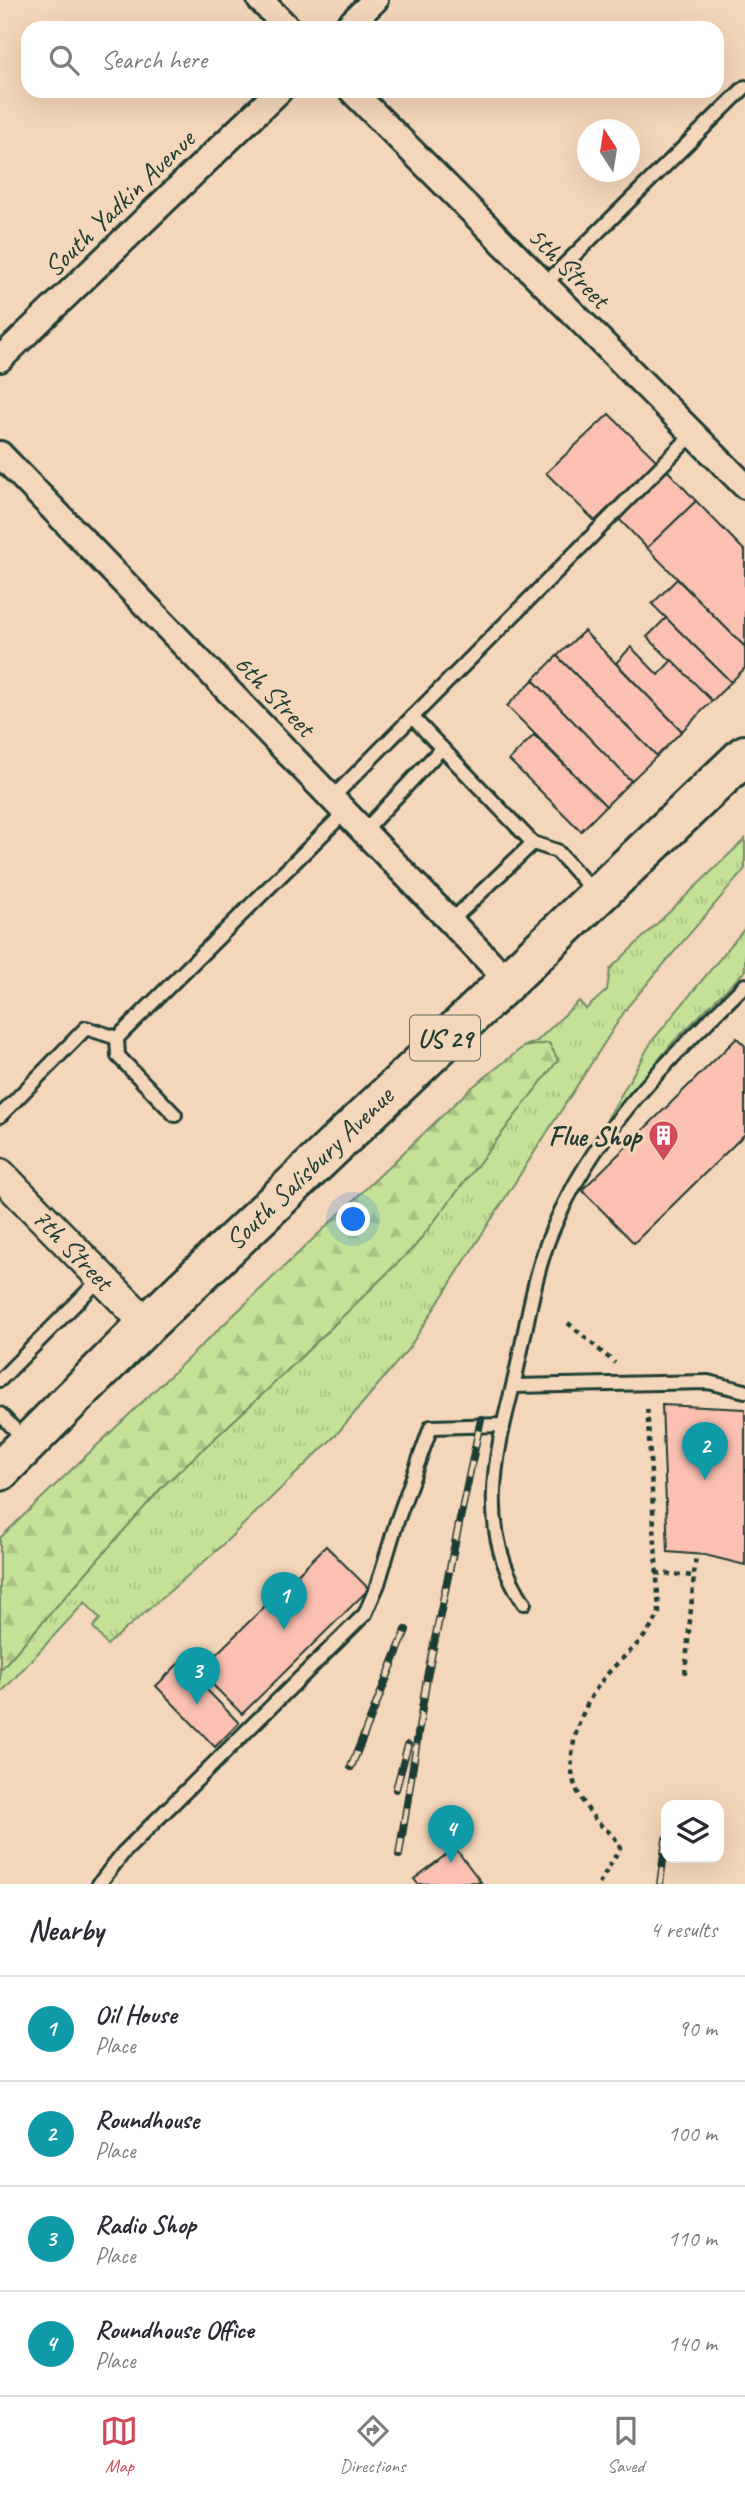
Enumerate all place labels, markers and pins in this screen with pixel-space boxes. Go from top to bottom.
place label: Flue Shop [548,1118,643,1153]
building icon: Flue Shop [647,1118,681,1162]
pin: 2 [682,1422,728,1480]
pin: 1 [261,1572,307,1630]
pin: 3 [174,1647,220,1705]
pin: 4 [428,1805,474,1863]

